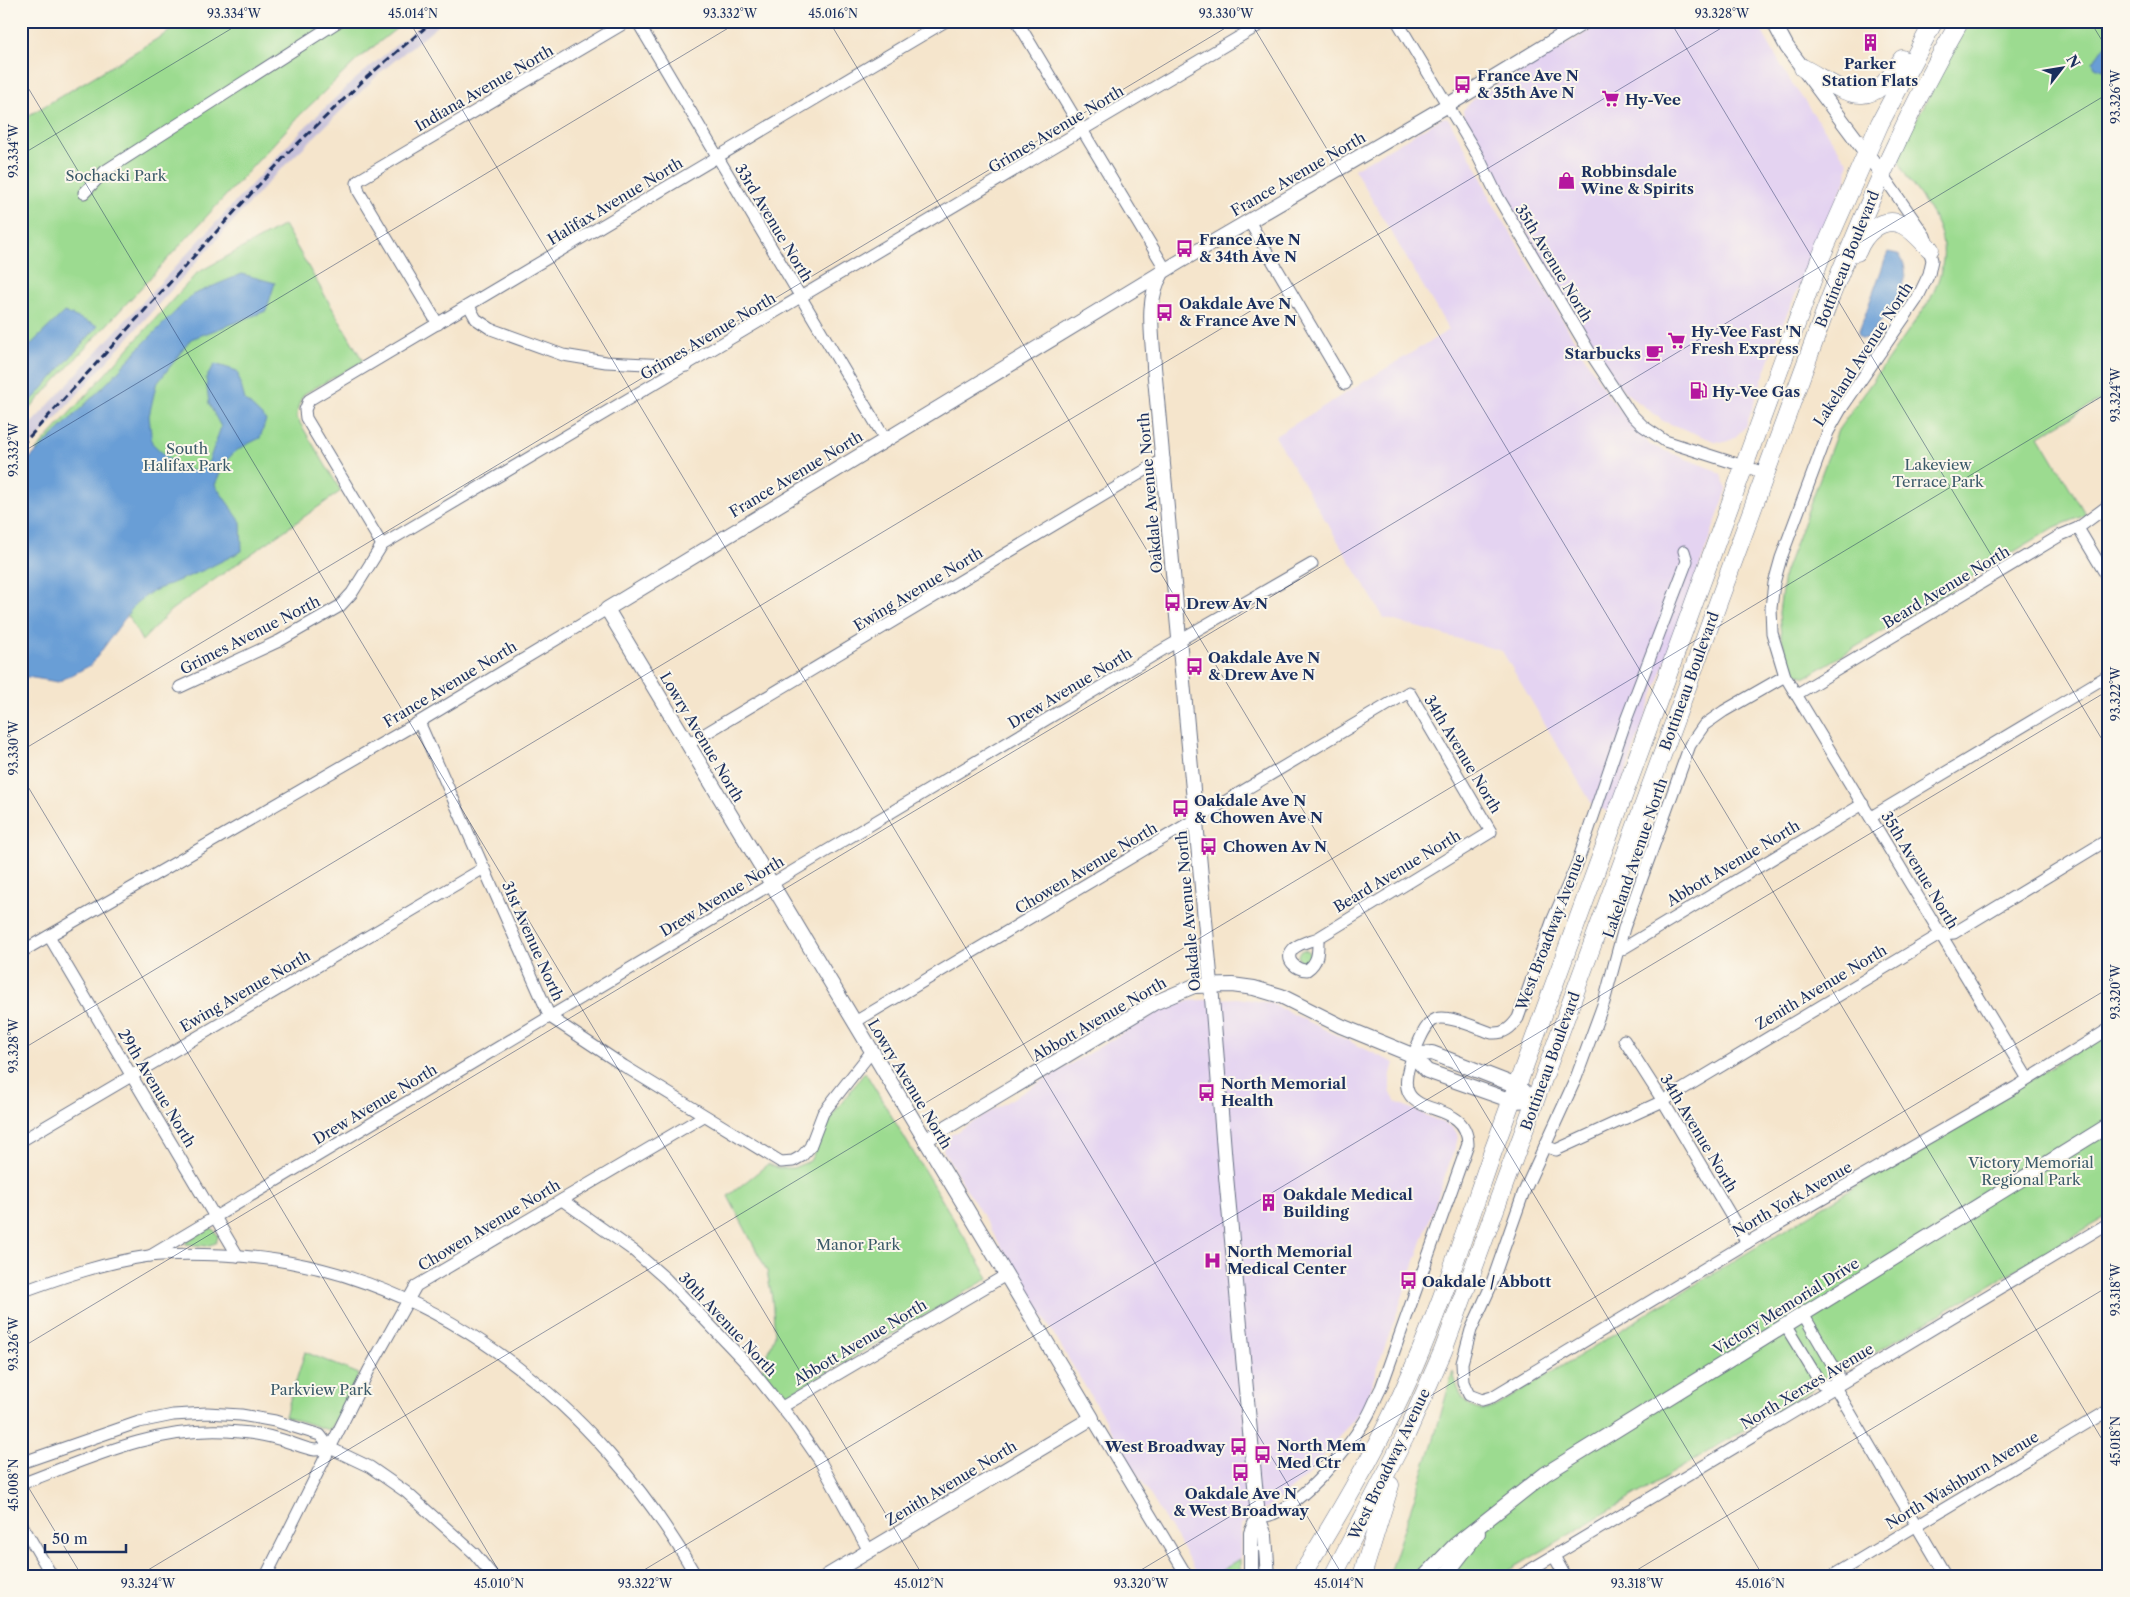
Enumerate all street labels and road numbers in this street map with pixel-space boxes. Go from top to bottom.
street label: Indiana Avenue North [411,40,557,135]
street label: Grimes Avenue North [985,81,1128,177]
street label: France Avenue North [1227,127,1369,220]
street label: Halifax Avenue North [544,153,687,249]
street label: 33rd Avenue North [731,160,817,286]
street label: Bottineau Boulevard [1811,188,1883,330]
street label: 35th Avenue North [1511,201,1597,326]
street label: Lakeland Avenue North [1809,278,1917,430]
street label: Grimes Avenue North [637,288,780,384]
street label: Oakdale Avenue North [1133,411,1166,574]
street label: France Avenue North [726,426,867,521]
street label: Beard Avenue North [1879,541,2014,632]
street label: Ewing Avenue North [850,543,987,635]
street label: Grimes Avenue North [177,591,324,679]
street label: Bottineau Boulevard [1655,609,1723,753]
street label: France Avenue North [380,636,521,731]
street label: Drew Avenue North [1005,643,1136,733]
street label: Lowry Avenue North [656,669,749,806]
street label: 34th Avenue North [1420,691,1506,817]
street label: Lakeland Avenue North [1599,775,1672,941]
street label: 35th Avenue North [1877,808,1963,933]
street label: Abbott Avenue North [1662,815,1804,911]
street label: Chowen Avenue North [1011,818,1161,918]
street label: Beard Avenue North [1330,825,1465,916]
street label: Oakdale Avenue North [1171,829,1204,992]
street label: Drew Avenue North [657,851,788,941]
street label: West Broadway Avenue [1511,851,1589,1014]
street label: 31st Avenue North [498,878,568,1004]
street label: Zenith Avenue North [1752,940,1891,1034]
street label: Ewing Avenue North [176,946,314,1036]
street label: Abbott Avenue North [1028,972,1170,1066]
street label: Bottineau Boulevard [1516,989,1584,1133]
street label: Lowry Avenue North [864,1016,957,1153]
street label: 29th Avenue North [114,1025,200,1151]
street label: Drew Avenue North [310,1059,441,1149]
street label: 34th Avenue North [1656,1070,1742,1196]
street label: North York Avenue [1729,1157,1855,1241]
street label: Chowen Avenue North [414,1175,564,1275]
street label: Victory Memorial Drive [1709,1253,1863,1359]
street label: 30th Avenue North [675,1268,782,1380]
street label: Abbott Avenue North [789,1294,931,1390]
street label: North Xerxes Avenue [1737,1339,1877,1433]
street label: West Broadway Avenue [1344,1385,1434,1544]
street label: North Washburn Avenue [1882,1427,2042,1533]
street label: Zenith Avenue North [882,1436,1021,1530]

